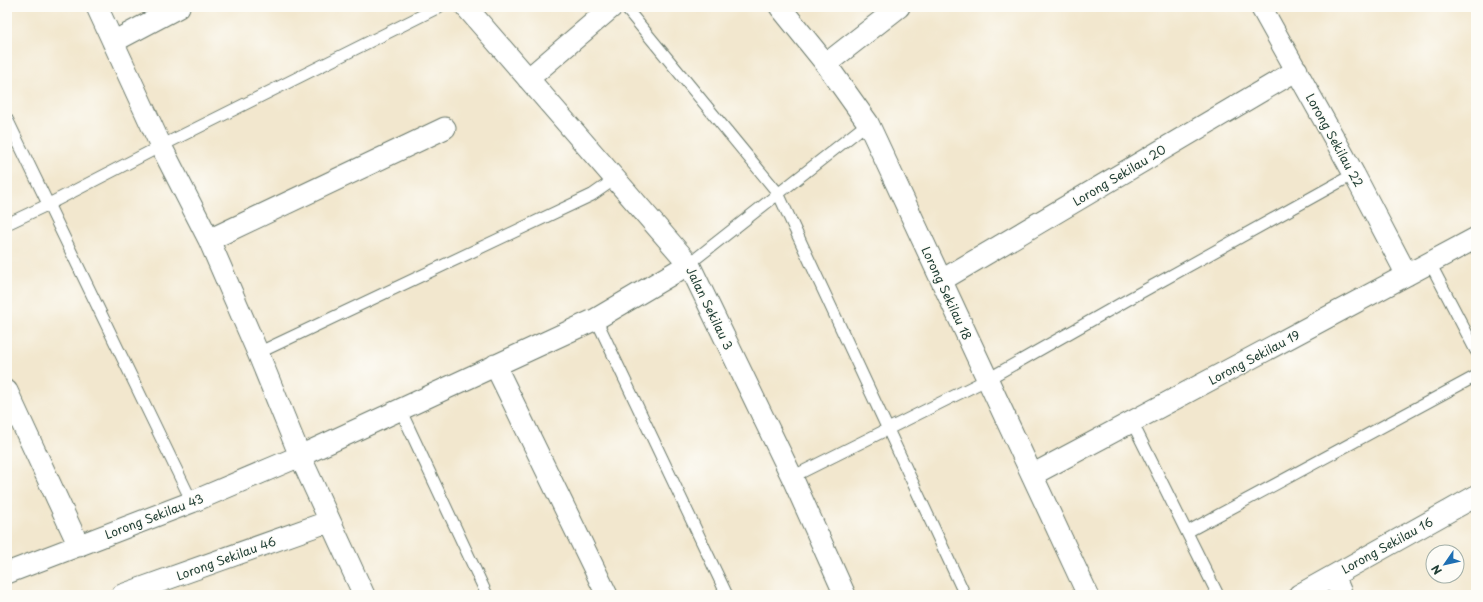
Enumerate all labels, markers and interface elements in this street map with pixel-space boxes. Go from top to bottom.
street label: Lorong Sekilau 22 [1302,90,1368,190]
street label: Lorong Sekilau 20 [1069,140,1169,210]
street label: Lorong Sekilau 18 [917,243,977,343]
street label: Jalan Sekilau 3 [682,263,738,353]
street label: Lorong Sekilau 19 [1205,325,1303,389]
street label: Lorong Sekilau 43 [102,489,206,543]
street label: Lorong Sekilau 16 [1338,512,1436,578]
street label: Lorong Sekilau 46 [174,532,278,584]
north arrow [1425,544,1465,584]
text: N [1427,561,1446,578]

